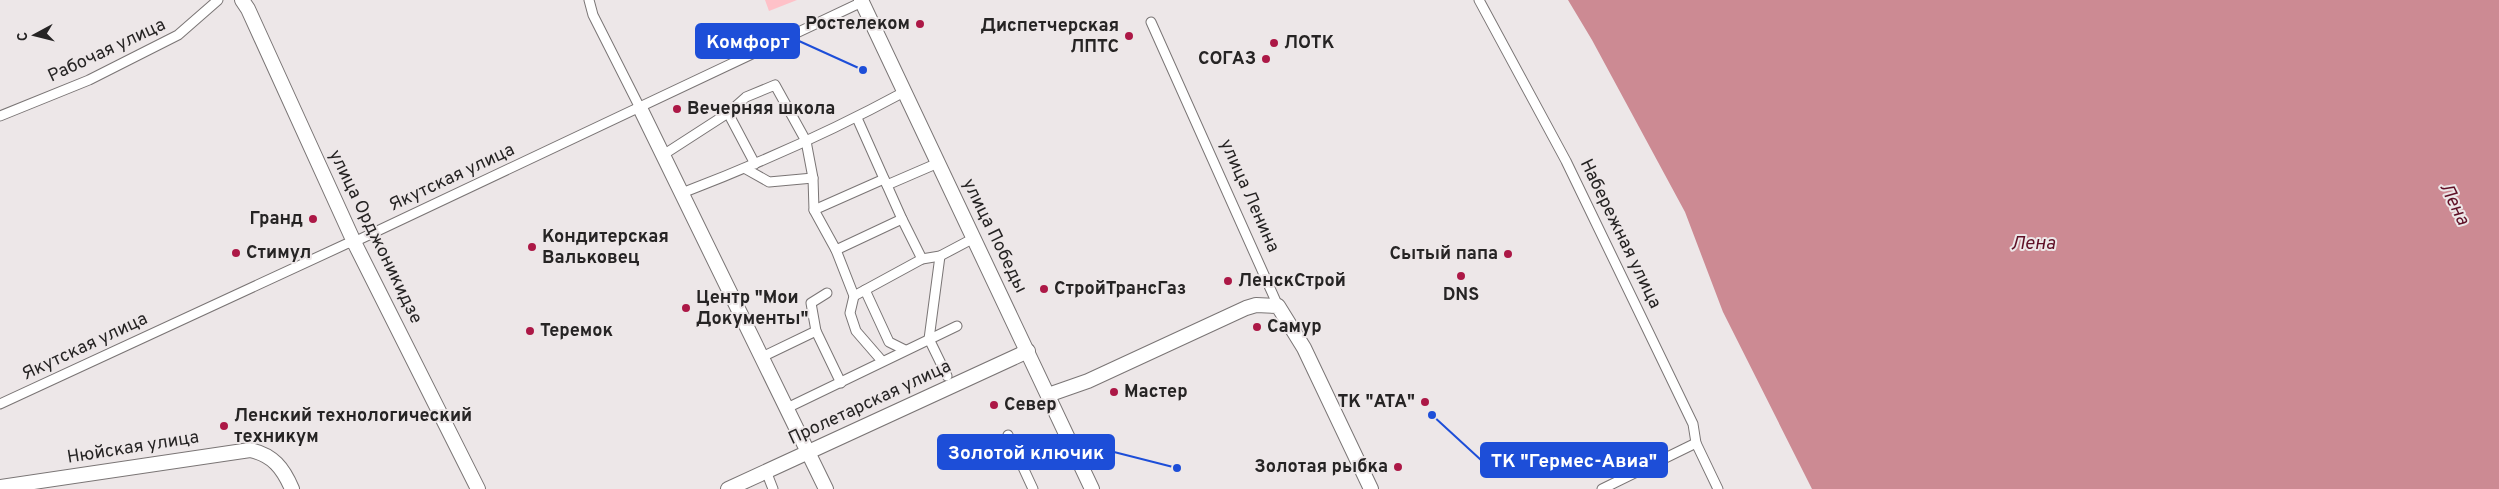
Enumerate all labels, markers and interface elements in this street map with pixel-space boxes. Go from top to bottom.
north arrow [10,10,60,60]
place label: Ростелеком [805,13,910,36]
street label: Рабочая улица [45,14,169,88]
place label: Диспетчерская ЛПТС [980,15,1119,59]
marker: Ростелеком [914,18,926,30]
callout: Комфорт [696,24,799,58]
marker: Диспетчерская ЛПТС [1123,30,1135,42]
text: С [15,31,33,42]
text: Комфорт [706,31,790,55]
place label: ЛОТК [1284,32,1335,55]
marker: ЛОТК [1268,37,1280,49]
place label: СОГАЗ [1198,48,1256,71]
marker: СОГАЗ [1260,53,1272,65]
place label: Вечерняя школа [687,98,835,121]
marker: Вечерняя школа [671,103,683,115]
street label: улица Ленина [1214,136,1284,256]
street label: Якутская улица [385,139,519,217]
street label: улица Орджоникидзе [323,146,427,328]
street label: Набережная улица [1574,156,1666,312]
street label: улица Победы [956,175,1032,297]
water label: Лена [2433,179,2475,229]
place label: Гранд [249,208,303,231]
marker: Гранд [307,213,319,225]
place label: Кондитерская Вальковец [542,226,669,270]
water label: Лена [2011,232,2055,256]
marker: Кондитерская Вальковец [526,241,538,253]
place label: Стимул [246,242,311,265]
place label: Сытый папа [1389,243,1498,266]
marker: Стимул [230,247,242,259]
marker: Сытый папа [1502,248,1514,260]
place label: ЛенскСтрой [1238,270,1346,293]
marker: DNS [1455,270,1467,282]
marker: ЛенскСтрой [1222,275,1234,287]
place label: СтройТрансГаз [1054,278,1186,301]
marker: СтройТрансГаз [1038,283,1050,295]
place label: DNS [1443,284,1479,307]
place label: Центр "Мои Документы" [696,287,808,331]
marker: Центр "Мои Документы" [680,302,692,314]
street label: Якутская улица [18,308,152,386]
place label: Самур [1267,316,1322,339]
place label: Теремок [540,320,614,343]
marker: Самур [1251,321,1263,333]
marker: Теремок [524,325,536,337]
street label: Пролетарская улица [785,355,955,451]
place label: Мастер [1124,381,1188,404]
marker: Мастер [1108,386,1120,398]
place label: ТК "АТА" [1338,391,1415,414]
place label: Север [1004,394,1057,417]
marker: ТК "АТА" [1419,396,1431,408]
marker: Север [988,399,1000,411]
place label: Ленский технологический техникум [234,405,472,449]
marker: Ленский технологический техникум [218,420,230,432]
street label: Нюйская улица [65,426,201,470]
callout: Золотой ключик [938,435,1114,469]
text: Золотой ключик [948,442,1104,466]
callout: ТК "Гермес-Авиа" [1481,443,1667,477]
text: ТК "Гермес-Авиа" [1491,450,1657,474]
place label: Золотая рыбка [1254,456,1388,479]
marker: Золотая рыбка [1392,461,1404,473]

